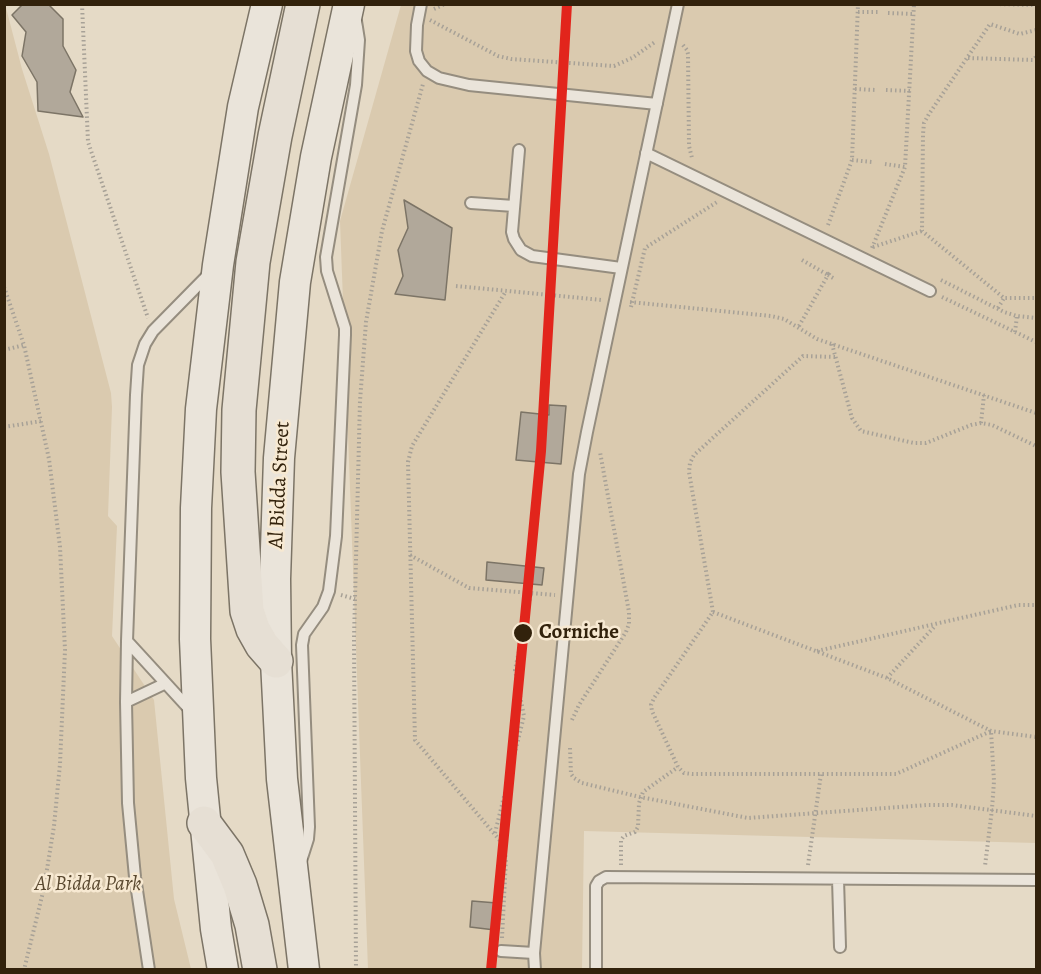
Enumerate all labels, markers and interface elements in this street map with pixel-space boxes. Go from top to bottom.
street label: Al Bidda Street [264,421,296,549]
place label: Corniche [539,620,619,646]
marker: Corniche [512,622,534,644]
park label: Al Bidda Park [35,872,141,898]

